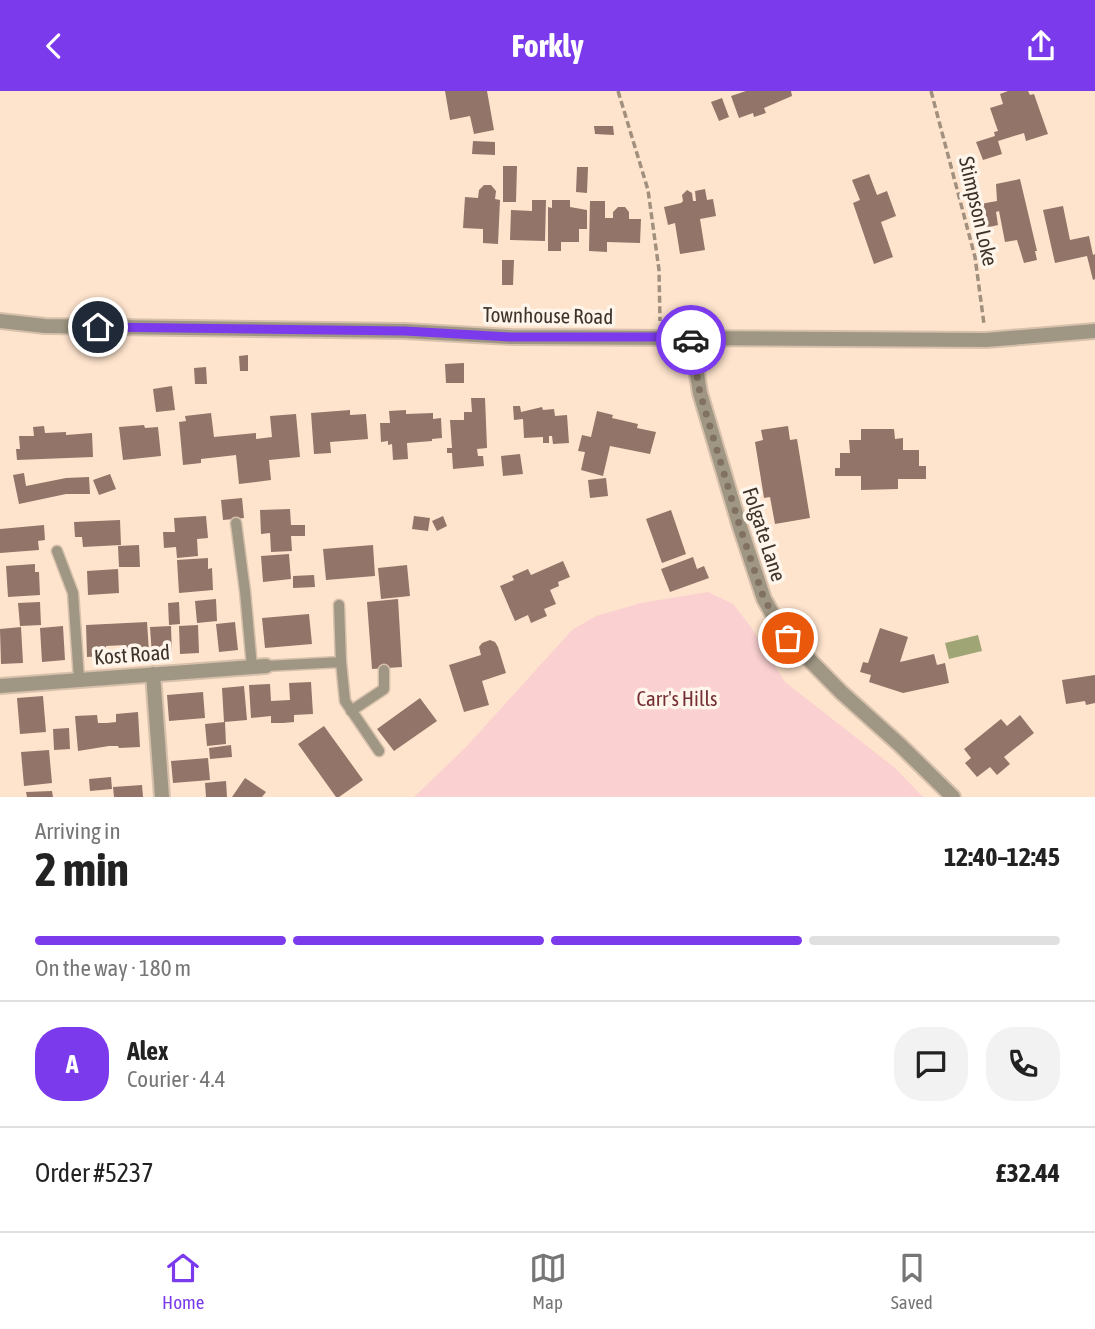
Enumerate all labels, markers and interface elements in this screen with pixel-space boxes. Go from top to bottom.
icon: back [35,27,73,65]
text: Forkly [511,27,584,64]
icon: share [1022,27,1060,65]
street label: Stimpson Loke [955,154,1003,268]
pin [68,297,128,357]
street label: Townhouse Road [483,302,613,328]
courier [656,305,726,375]
icon: home [79,308,117,346]
icon: car [672,321,710,359]
street label: Folgate Lane [739,484,791,584]
pin [758,608,818,668]
icon: bag [769,619,807,657]
street label: Kost Road [93,639,171,669]
park label: Carr's Hills [637,686,717,710]
text: Arriving in [35,818,121,844]
text: 12:40–12:45 [944,842,1060,872]
text: 2 min [35,843,129,896]
text: On the way · 180 m [35,955,191,981]
button: chat [894,1027,968,1101]
button: phone [986,1027,1060,1101]
text: Alex [127,1036,168,1066]
text: A [66,1049,78,1079]
text: Courier · 4.4 [127,1066,226,1092]
text: Order #5237 [35,1158,154,1188]
text: £32.44 [996,1158,1060,1188]
tab: Home [162,1249,204,1313]
tab: Map [529,1249,567,1313]
tab: Saved [891,1249,933,1313]

